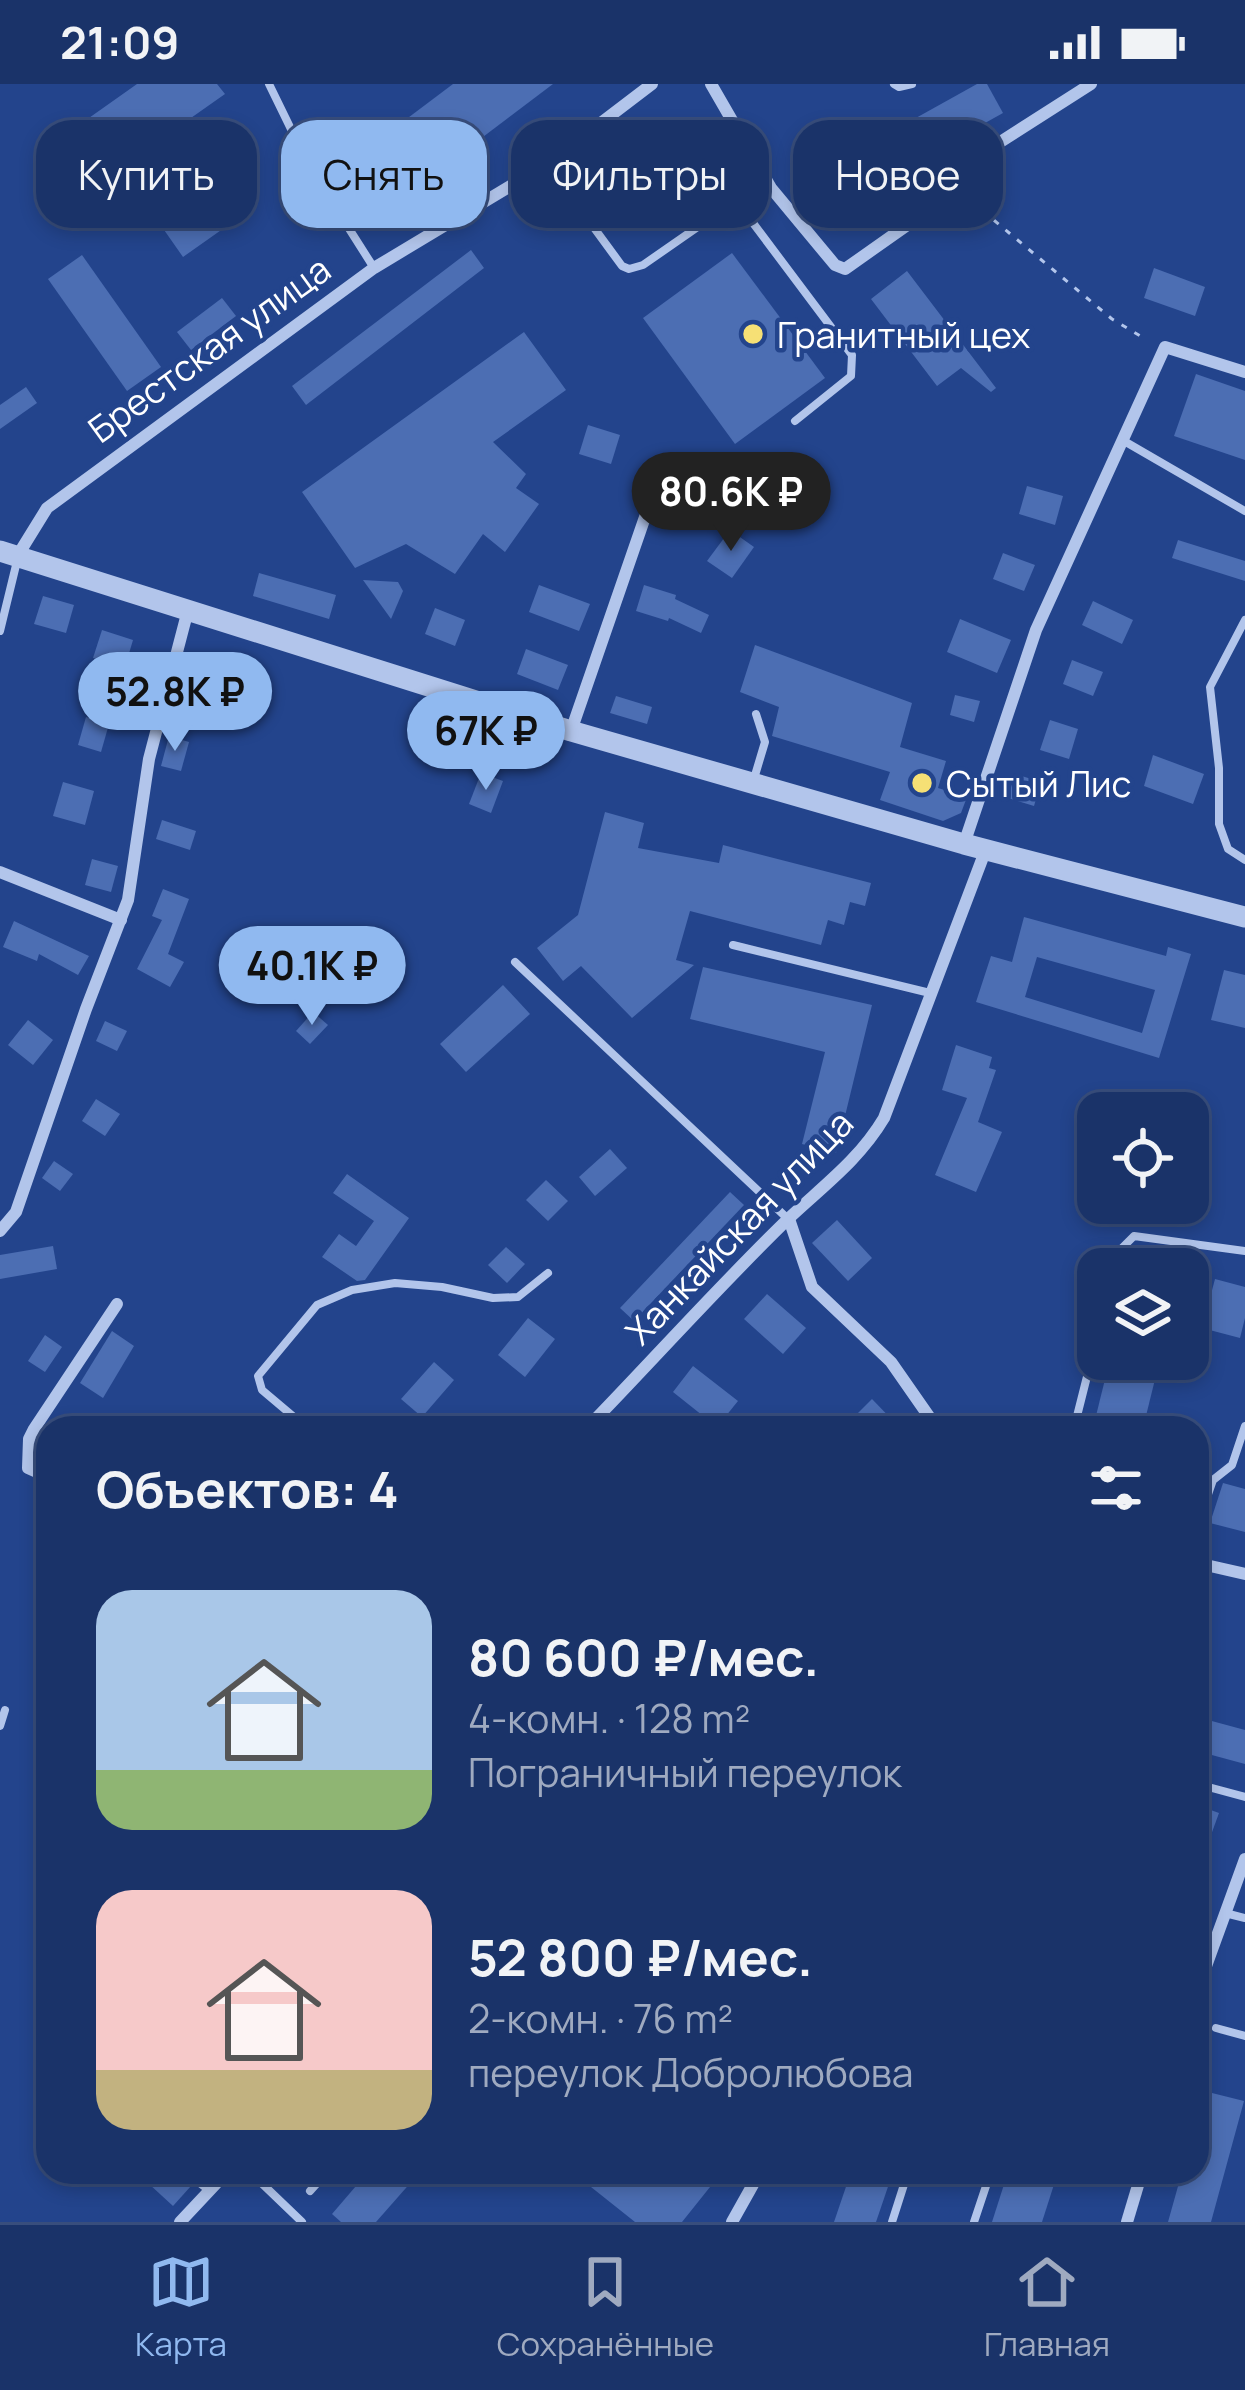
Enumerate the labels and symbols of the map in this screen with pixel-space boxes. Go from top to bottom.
street label: Брестская улица [78,245,340,453]
place label: Гранитный цех [777,310,1030,359]
marker: Гранитный цех [740,321,766,347]
pin: 80.6K ₽ [620,452,842,554]
pin: 52.8K ₽ [64,652,286,754]
pin: 67K ₽ [402,691,570,793]
place label: Сытый Лис [946,759,1132,808]
marker: Сытый Лис [909,770,935,796]
pin: 40.1K ₽ [201,926,423,1028]
street label: Ханкайская улица [614,1099,864,1355]

